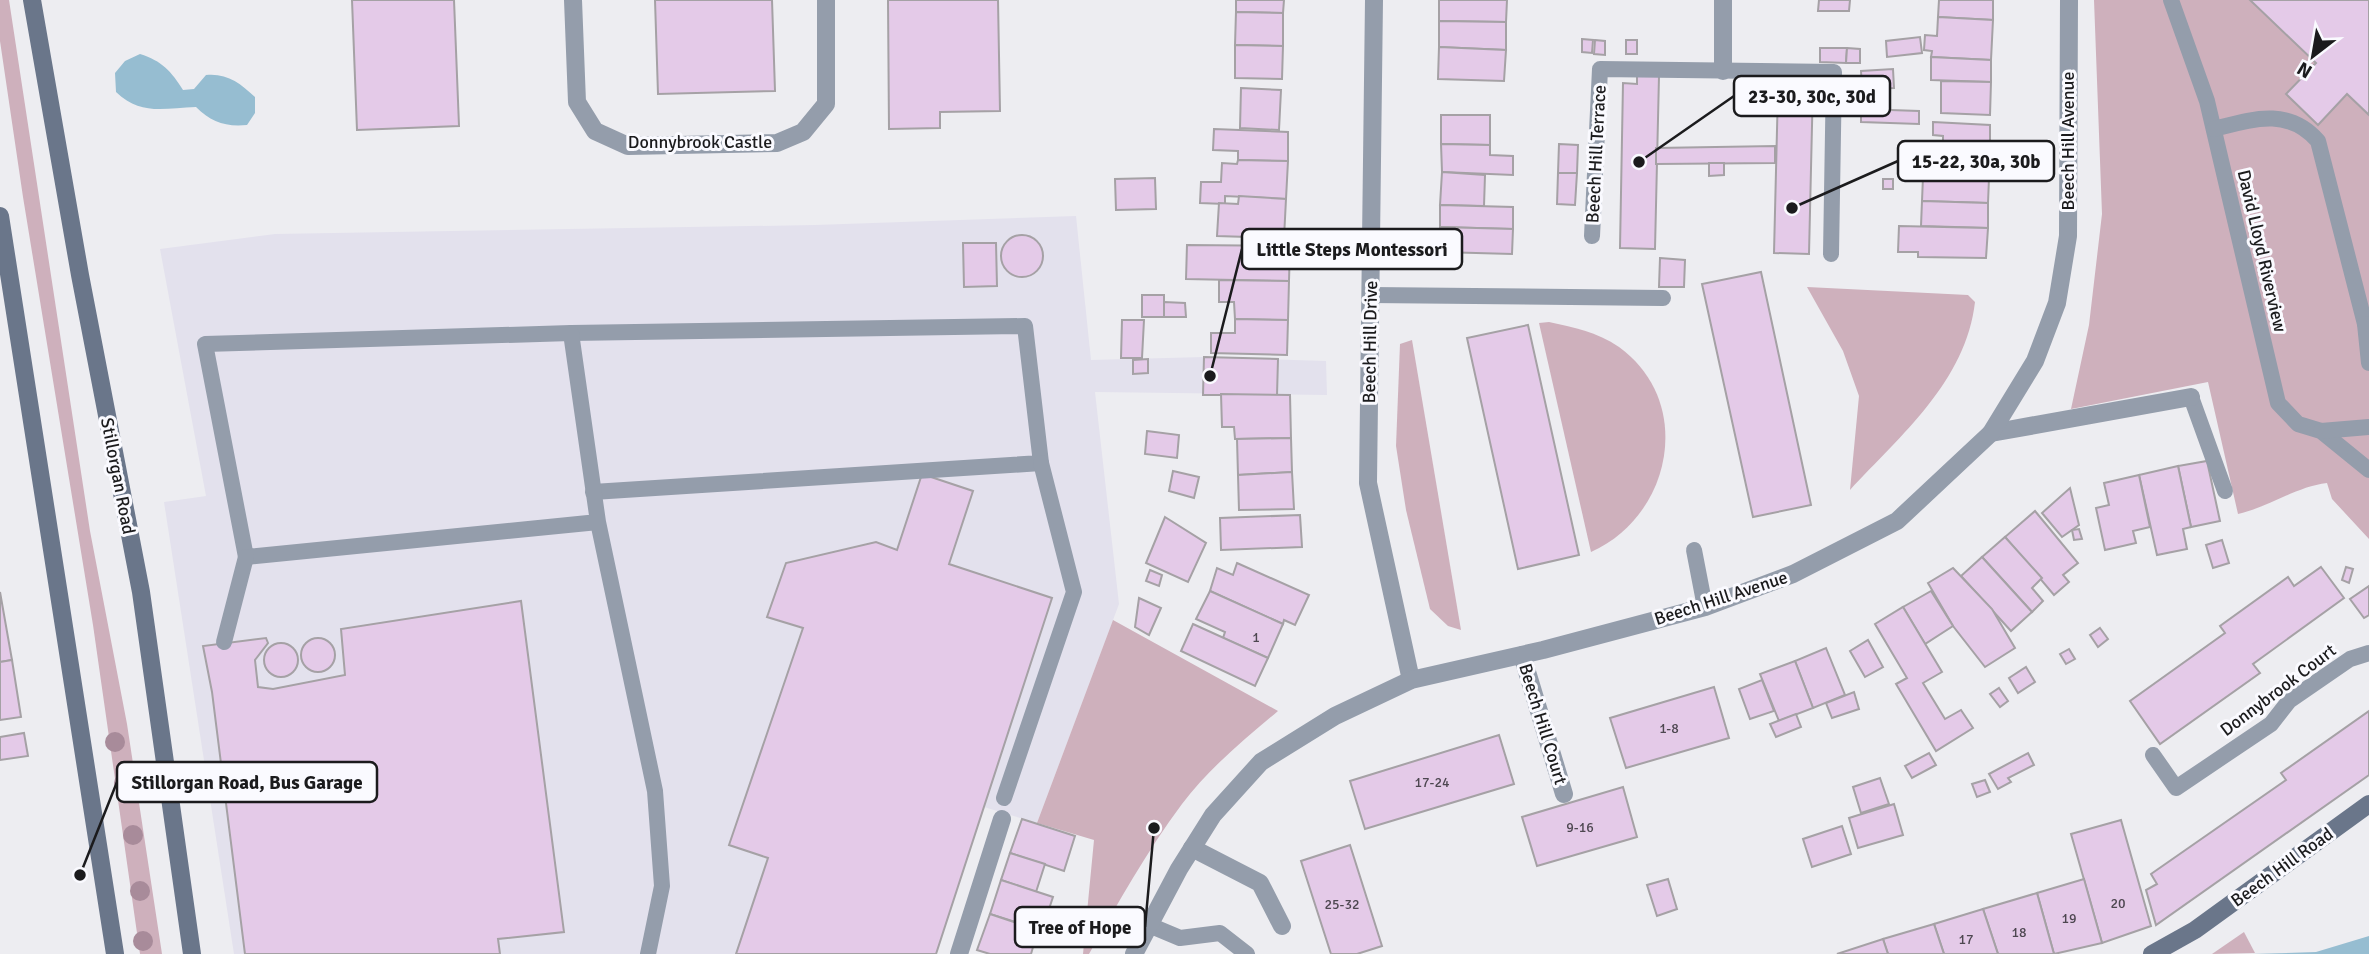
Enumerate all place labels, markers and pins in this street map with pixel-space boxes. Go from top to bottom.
callout: 23-30, 30c, 30d [1734,76,1890,116]
callout: 15-22, 30a, 30b [1898,141,2054,181]
callout: Little Steps Montessori [1242,229,1462,269]
callout: Stillorgan Road, Bus Garage [117,762,377,802]
callout: Tree of Hope [1015,907,1145,947]

